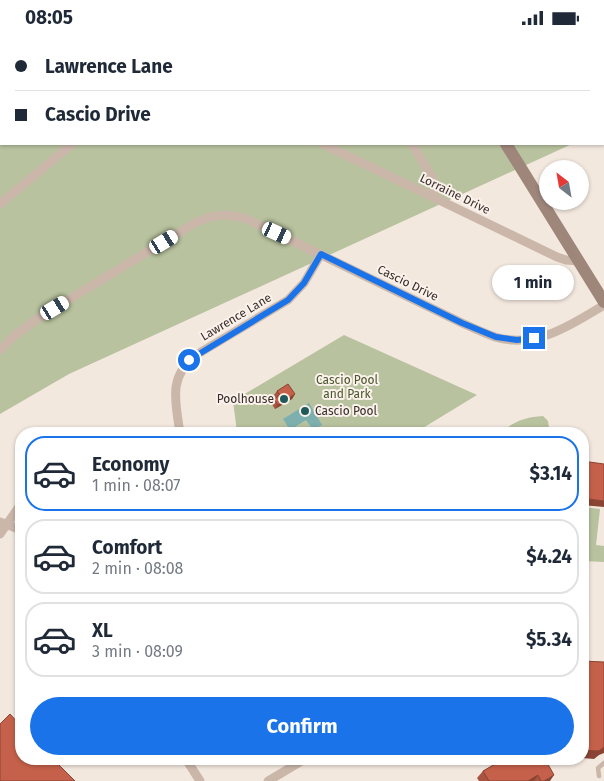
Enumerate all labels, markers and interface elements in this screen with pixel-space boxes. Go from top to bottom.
text: 08:05 [25,6,73,29]
text: Lawrence Lane [45,55,173,78]
text: Cascio Drive [45,103,151,126]
north arrow [539,160,589,210]
map controls [539,160,589,210]
street label: Lorraine Drive [418,171,492,217]
car [260,220,293,246]
car [147,228,180,256]
street label: Cascio Drive [375,262,441,304]
callout: 1 min [493,265,575,301]
text: 1 min [514,273,552,292]
street label: Lawrence Lane [198,290,274,344]
car [38,294,71,322]
route end [523,327,545,349]
route start [178,349,200,371]
park label: Cascio Pool and Park [316,373,379,401]
place label: Poolhouse [217,392,274,406]
marker: Poolhouse [278,393,290,405]
place label: Cascio Pool [315,404,378,418]
marker: Cascio Pool [299,405,311,417]
icon: car [32,451,77,496]
text: Economy [92,453,169,476]
text: $3.14 [529,462,572,485]
text: 1 min · 08:07 [92,476,180,495]
icon: car [32,534,77,579]
text: Comfort [92,536,162,559]
text: $4.24 [526,545,572,568]
text: 2 min · 08:08 [92,559,183,578]
icon: car [32,617,77,662]
text: XL [92,619,113,642]
text: $5.34 [526,628,572,651]
text: 3 min · 08:09 [92,642,183,661]
button: Confirm [30,697,574,755]

